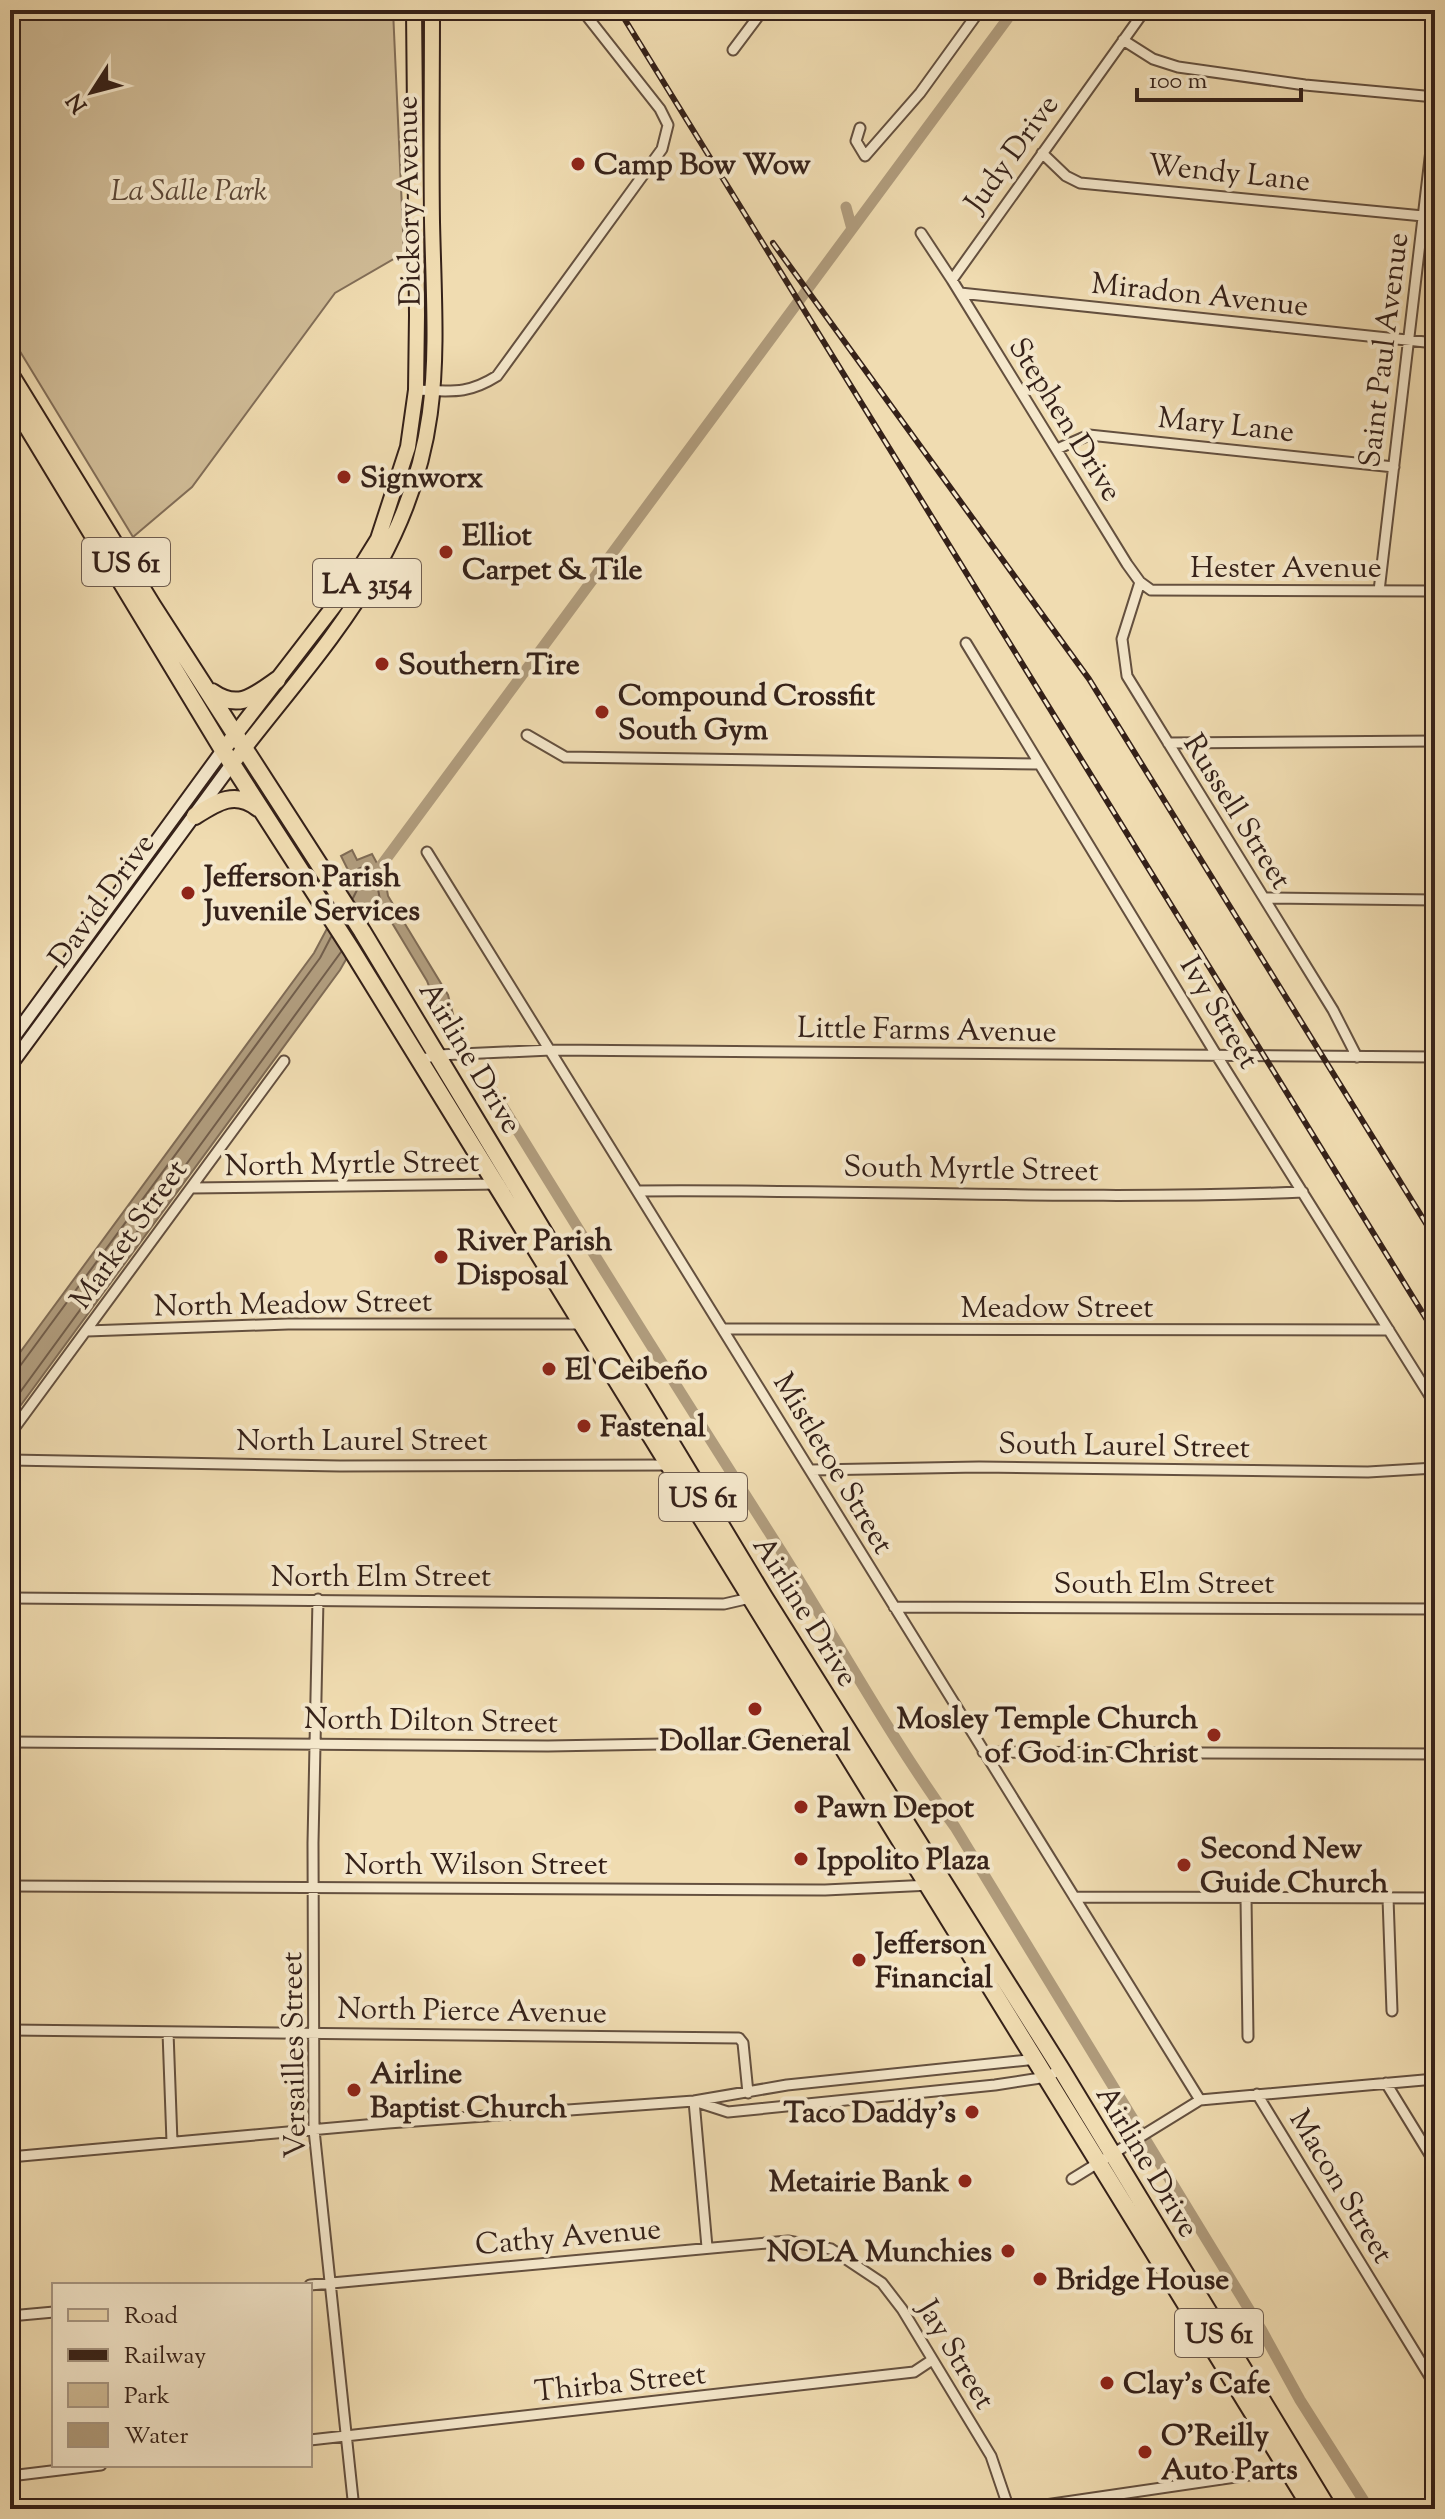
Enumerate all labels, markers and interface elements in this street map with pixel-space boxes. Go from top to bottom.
north arrow [52,52,132,132]
scale bar [1137,52,1301,102]
text: 100 m [1149,65,1207,99]
text: N [60,85,96,119]
street label: Judy Drive [954,87,1070,224]
street label: Dickory Avenue [387,95,434,307]
place label: Camp Bow Wow [594,145,811,188]
street label: Wendy Lane [1145,145,1312,204]
marker: Camp Bow Wow [569,155,587,173]
park label: La Salle Park [111,171,267,214]
street label: Saint Paul Avenue [1350,230,1421,470]
street label: Miradon Avenue [1089,264,1310,329]
street label: Stephen Drive [996,330,1131,511]
street label: Mary Lane [1155,398,1296,455]
place label: Signworx [360,458,484,501]
marker: Signworx [335,468,353,486]
place label: Elliot Carpet & Tile [462,516,643,593]
road number: US 61 [82,538,170,586]
marker: Elliot Carpet & Tile [437,543,455,561]
street label: Hester Avenue [1190,548,1382,591]
road number: LA 3154 [313,559,421,607]
place label: Southern Tire [398,645,580,688]
marker: Southern Tire [373,655,391,673]
place label: Compound Crossfit South Gym [618,676,876,753]
marker: Compound Crossfit South Gym [593,703,611,721]
street label: Russell Street [1171,726,1301,898]
street label: David Drive [40,825,166,978]
place label: Jefferson Parish Juvenile Services [202,857,420,934]
marker: Jefferson Parish Juvenile Services [179,884,197,902]
street label: Ivy Street [1167,949,1268,1078]
street label: Airline Drive [406,974,531,1143]
street label: Little Farms Avenue [797,1008,1057,1055]
street label: North Myrtle Street [224,1142,480,1189]
street label: South Myrtle Street [843,1147,1099,1194]
street label: Market Street [61,1152,199,1319]
place label: River Parish Disposal [457,1221,613,1298]
marker: River Parish Disposal [432,1248,450,1266]
street label: North Meadow Street [153,1282,433,1329]
street label: Meadow Street [961,1288,1154,1331]
place label: El Ceibeño [565,1350,708,1393]
marker: El Ceibeño [540,1360,558,1378]
street label: Mistletoe Street [761,1366,903,1563]
place label: Fastenal [600,1407,707,1450]
marker: Fastenal [575,1417,593,1435]
street label: North Laurel Street [236,1421,488,1464]
street label: South Laurel Street [998,1424,1250,1471]
road number: US 61 [659,1473,747,1521]
street label: Airline Drive [740,1529,867,1696]
street label: North Elm Street [271,1557,491,1600]
street label: South Elm Street [1054,1564,1274,1607]
street label: North Dilton Street [304,1699,558,1746]
place label: Mosley Temple Church of God in Christ [897,1699,1199,1776]
marker: Dollar General [746,1700,764,1718]
place label: Dollar General [659,1721,851,1764]
marker: Mosley Temple Church of God in Christ [1205,1726,1223,1744]
place label: Pawn Depot [817,1788,975,1831]
marker: Pawn Depot [792,1798,810,1816]
place label: Second New Guide Church [1200,1829,1389,1906]
place label: Ippolito Plaza [817,1840,990,1883]
street label: North Wilson Street [344,1845,608,1888]
marker: Ippolito Plaza [792,1850,810,1868]
marker: Second New Guide Church [1175,1856,1193,1874]
place label: Jefferson Financial [873,1924,994,2001]
street label: Versailles Street [272,1951,319,2159]
marker: Jefferson Financial [850,1951,868,1969]
street label: North Pierce Avenue [337,1989,607,2036]
place label: Airline Baptist Church [370,2054,568,2131]
street label: Airline Drive [1083,2078,1208,2247]
marker: Airline Baptist Church [345,2081,363,2099]
place label: Taco Daddy's [784,2093,956,2136]
street label: Macon Street [1277,2102,1403,2272]
marker: Taco Daddy's [963,2103,981,2121]
place label: Metairie Bank [769,2162,950,2205]
marker: Metairie Bank [956,2172,974,2190]
street label: Cathy Avenue [473,2209,663,2268]
place label: NOLA Munchies [767,2232,992,2275]
marker: NOLA Munchies [999,2242,1017,2260]
place label: Bridge House [1056,2260,1229,2303]
marker: Bridge House [1031,2270,1049,2288]
legend [52,2283,312,2467]
street label: Jay Street [904,2291,1004,2418]
text: Road [124,2300,178,2334]
road number: US 61 [1175,2309,1263,2357]
text: Railway [124,2340,206,2374]
street label: Thirba Street [532,2354,708,2415]
place label: Clay's Cafe [1123,2364,1270,2407]
marker: Clay's Cafe [1098,2374,1116,2392]
text: Park [124,2380,170,2414]
place label: O'Reilly Auto Parts [1161,2416,1298,2493]
text: Water [124,2420,188,2454]
marker: O'Reilly Auto Parts [1136,2443,1154,2461]

